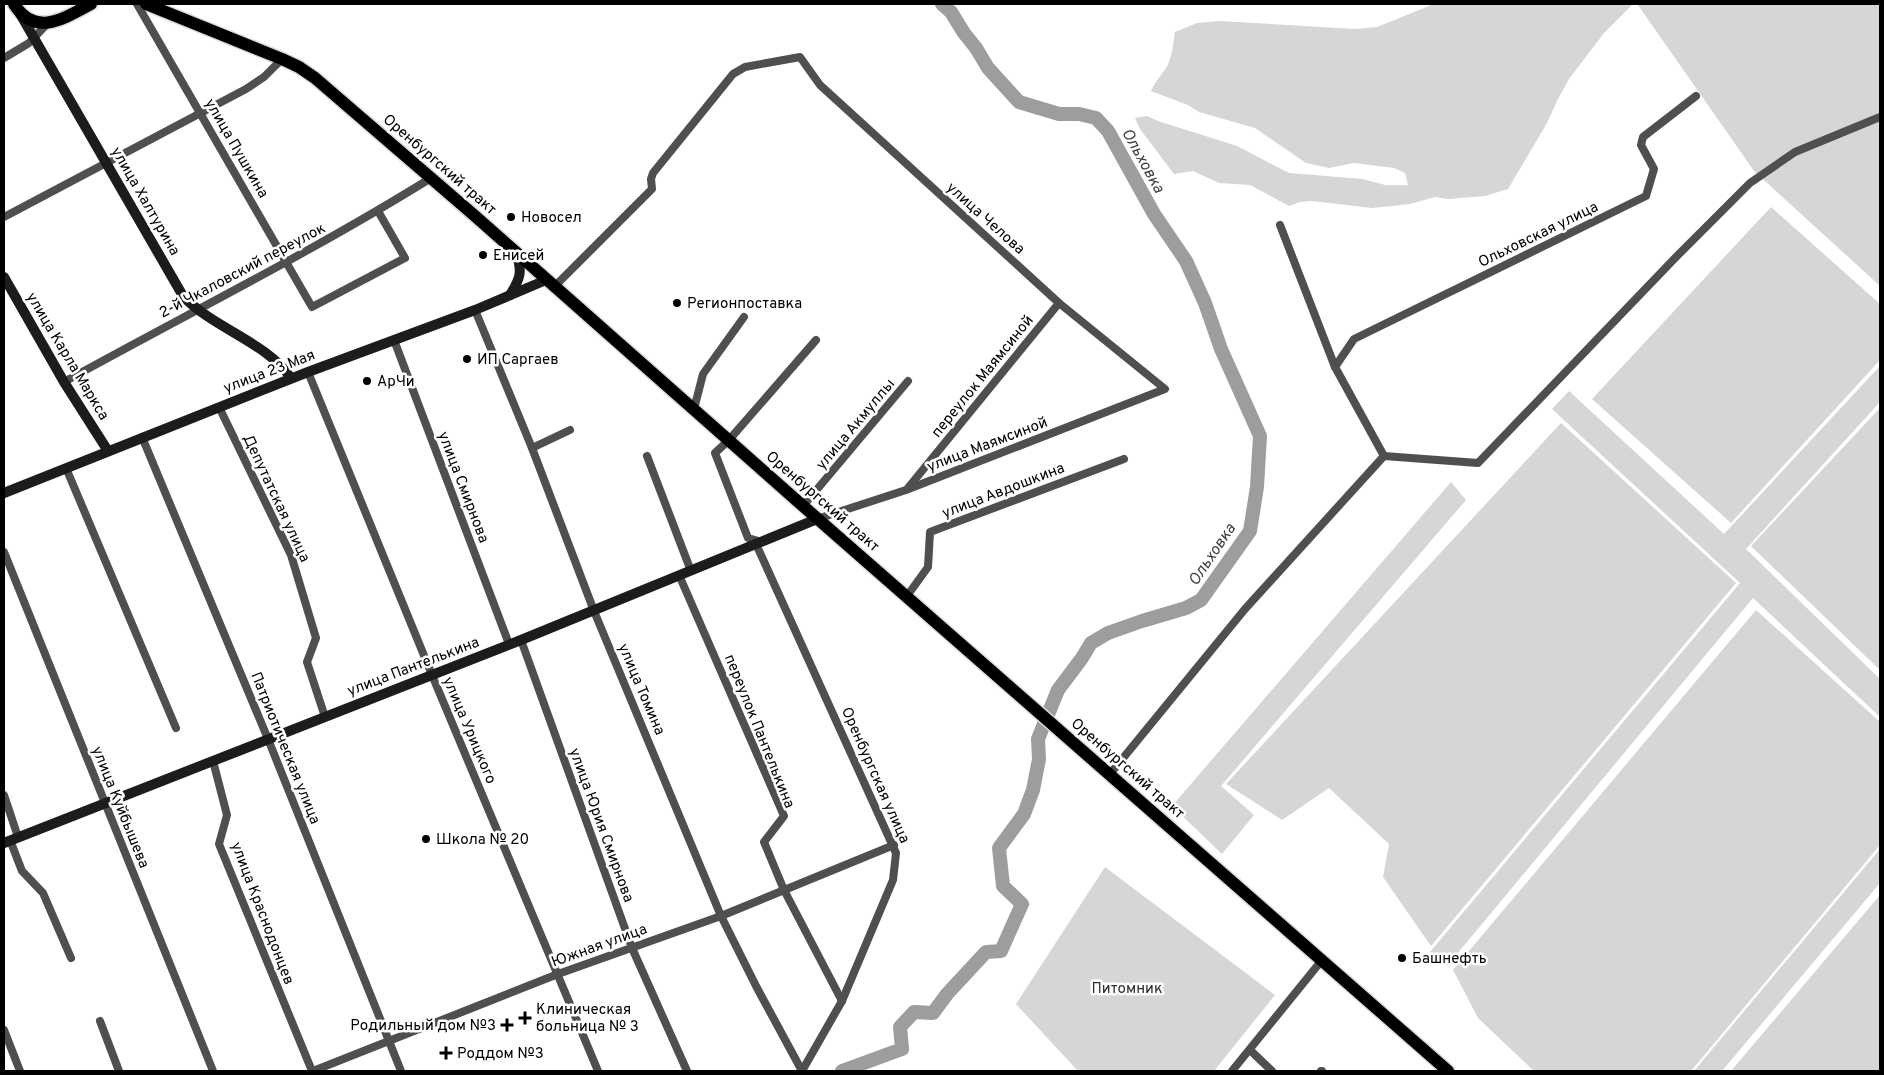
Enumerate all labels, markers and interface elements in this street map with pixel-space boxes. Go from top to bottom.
street label: улица Пушкина [200,96,272,202]
street label: Оренбургский тракт [378,111,500,220]
water label: Ольховка [1116,125,1169,197]
street label: улица Халтурина [106,144,184,259]
street label: улица Челова [942,179,1028,259]
street label: Ольховская улица [1476,198,1602,273]
place label: Новосел [521,209,582,228]
marker: Новосел [505,211,517,223]
street label: 2-й Чкаловский переулок [156,219,329,323]
place label: Енисей [493,247,544,266]
marker: Енисей [477,249,489,261]
street label: улица Карла Маркса [21,289,112,424]
place label: Регионпоставка [687,295,802,314]
marker: Регионпоставка [671,297,683,309]
street label: переулок Маямсиной [928,312,1038,442]
street label: улица 23 Мая [221,346,318,399]
place label: ИП Саргаев [477,351,559,370]
marker: ИП Саргаев [461,353,473,365]
place label: АрЧи [377,373,415,392]
marker: АрЧи [361,375,373,387]
street label: улица Акмуллы [813,376,900,474]
street label: улица Маямсиной [925,414,1051,477]
street label: улица Смирнова [433,429,493,546]
street label: Депутатская улица [238,432,314,566]
street label: Оренбургский тракт [761,448,883,557]
street label: улица Авдошкина [940,459,1068,524]
water label: Ольховка [1185,520,1241,590]
street label: улица Пантелькина [345,633,482,701]
street label: улица Томина [613,641,668,738]
street label: переулок Пантелькина [719,652,798,811]
street label: Патриотическая улица [245,670,324,827]
street label: улица Урицкого [438,674,500,787]
street label: Оренбургская улица [836,704,913,847]
street label: Оренбургский тракт [1066,715,1188,824]
street label: улица Куйбышева [86,744,153,871]
street label: улица Юрия Смирнова [564,746,637,905]
place label: Школа № 20 [436,831,529,850]
marker: Школа № 20 [420,833,432,845]
street label: улица Краснодонцев [226,839,298,988]
street label: Южная улица [549,920,650,973]
place label: Башнефть [1412,950,1487,969]
marker: Башнефть [1396,952,1408,964]
park label: Питомник [1091,980,1163,999]
place label: Клиническая больница № 3 [536,1001,639,1037]
marker: Клиническая больница № 3 [518,1011,532,1025]
place label: Родильный дом №3 [350,1017,496,1036]
marker: Родильный дом №3 [500,1018,514,1032]
place label: Роддом №3 [457,1045,544,1064]
marker: Роддом №3 [439,1046,453,1060]

